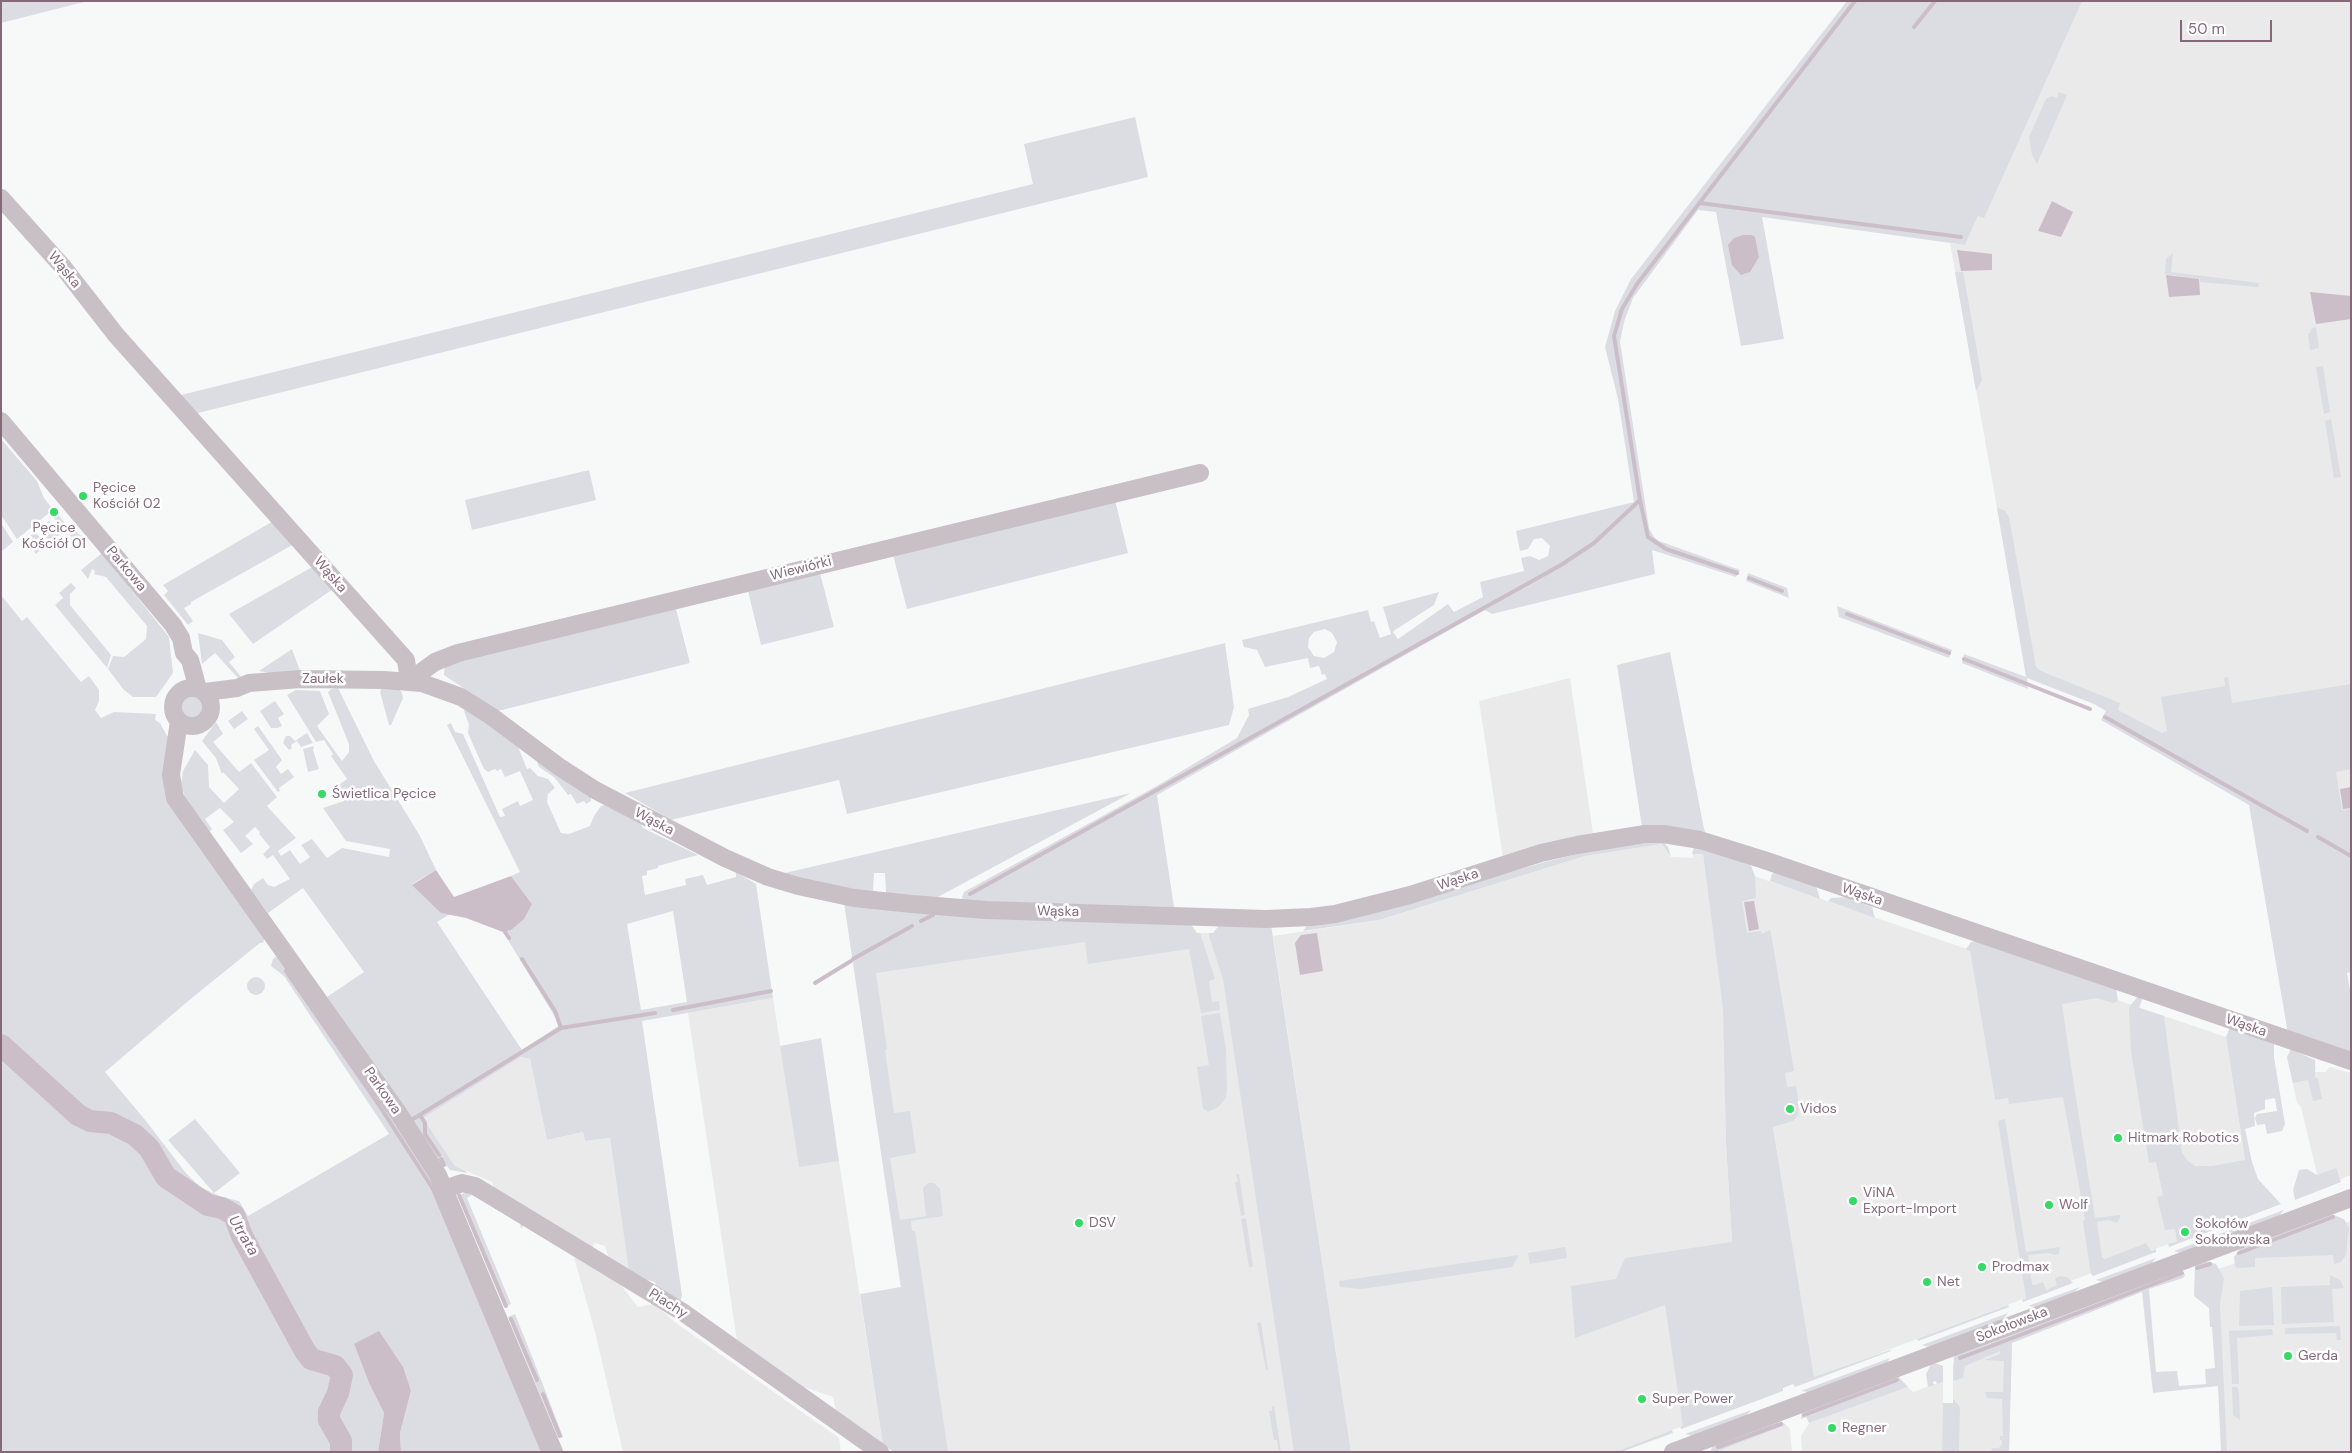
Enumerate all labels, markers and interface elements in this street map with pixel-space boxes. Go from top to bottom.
scale bar [2182,10,2274,42]
text: 50 m [2188,19,2225,39]
street label: Wąska [44,248,84,292]
place label: Pęcice Kościół 02 [93,480,160,512]
marker: Pęcice Kościół 02 [77,490,89,502]
marker: Pęcice Kościół 01 [48,506,60,518]
place label: Pęcice Kościół 01 [22,520,86,552]
street label: Parkowa [102,543,150,595]
street label: Wiewiórki [769,553,833,585]
street label: Wąska [310,554,350,596]
street label: Zaułek [302,671,344,687]
place label: Świetlica Pęcice [332,786,436,802]
marker: Świetlica Pęcice [316,788,328,800]
street label: Wąska [631,805,677,839]
street label: Wąska [1435,866,1481,894]
street label: Wąska [1839,880,1885,910]
street label: Wąska [1037,903,1079,921]
street label: Wąska [2223,1011,2269,1041]
street label: Parkowa [360,1064,404,1118]
place label: Vidos [1800,1101,1837,1117]
marker: Vidos [1784,1103,1796,1115]
place label: Hitmark Robotics [2128,1130,2239,1146]
marker: Hitmark Robotics [2112,1132,2124,1144]
place label: ViNA Export-Import [1863,1185,1957,1218]
marker: ViNA Export-Import [1847,1195,1859,1207]
place label: Wolf [2059,1197,2088,1213]
marker: Wolf [2043,1199,2055,1211]
water label: Utrata [224,1213,262,1259]
place label: DSV [1089,1215,1116,1231]
place label: Sokołów Sokołowska [2195,1216,2270,1248]
marker: DSV [1073,1217,1085,1229]
marker: Sokołów Sokołowska [2179,1226,2191,1238]
place label: Prodmax [1992,1259,2049,1275]
marker: Prodmax [1976,1261,1988,1273]
place label: Net [1937,1274,1960,1290]
marker: Net [1921,1276,1933,1288]
street label: Piachy [645,1286,691,1322]
street label: Sokołowska [1974,1304,2050,1346]
place label: Gerda [2298,1348,2338,1364]
marker: Gerda [2282,1350,2294,1362]
place label: Super Power [1652,1391,1733,1407]
marker: Super Power [1636,1393,1648,1405]
place label: Regner [1842,1420,1887,1436]
marker: Regner [1826,1422,1838,1434]

